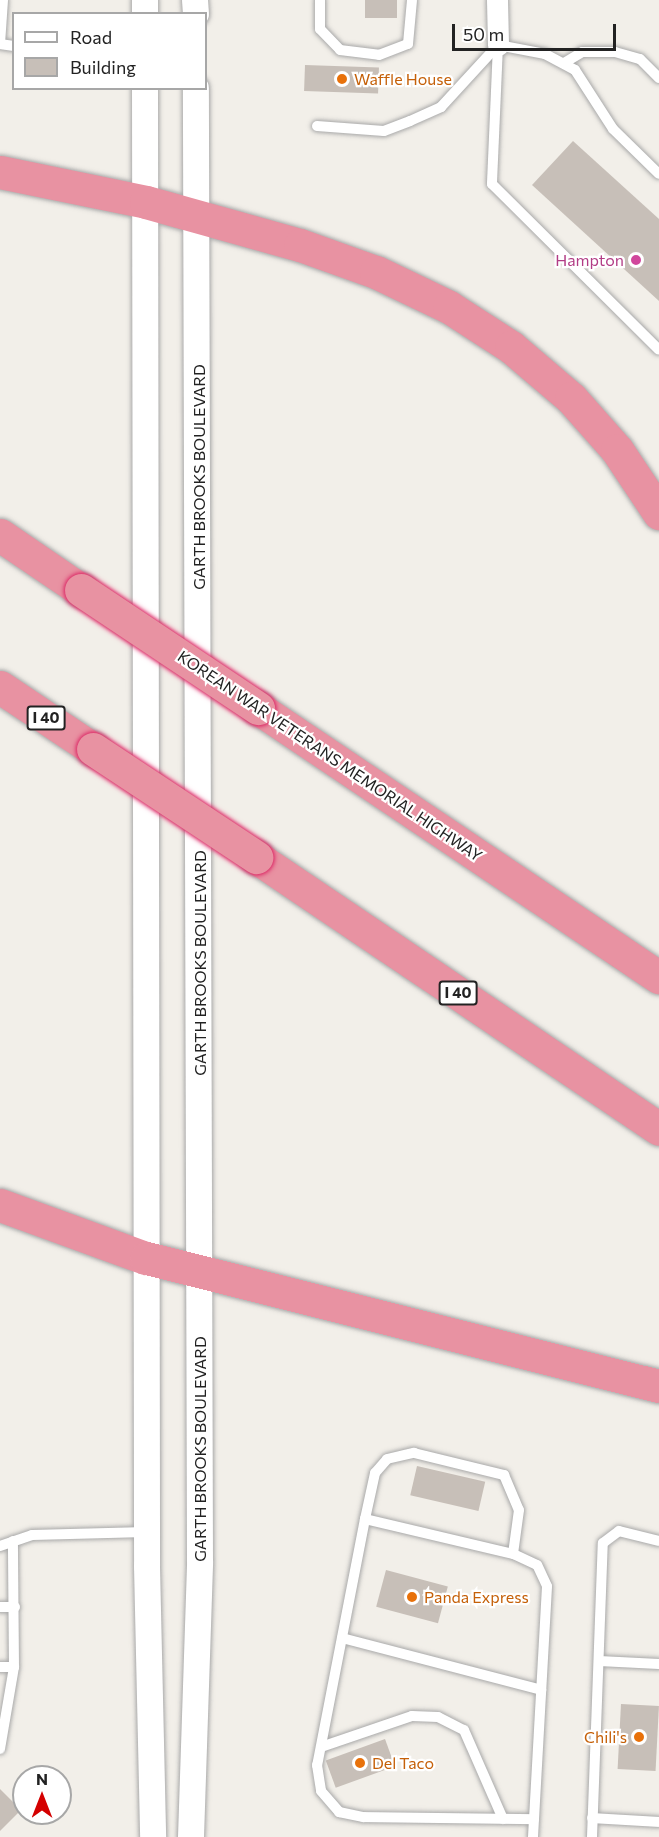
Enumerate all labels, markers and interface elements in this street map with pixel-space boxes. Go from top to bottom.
legend [12,12,207,90]
scale bar [455,12,618,50]
text: 50 m [463,23,504,45]
text: Road [70,26,112,48]
text: Building [70,56,136,78]
place label: Waffle House [354,69,452,89]
marker: Waffle House [335,72,349,86]
place label: Hampton [555,250,624,270]
marker: Hampton [629,253,643,267]
street label: GARTH BROOKS BOULEVARD [189,364,209,590]
street label: KOREAN WAR VETERANS MEMORIAL HIGHWAY [174,647,486,865]
road number: I 40 [26,706,66,730]
street label: GARTH BROOKS BOULEVARD [190,850,210,1076]
road number: I 40 [438,981,478,1005]
street label: GARTH BROOKS BOULEVARD [190,1336,210,1562]
place label: Panda Express [424,1587,529,1607]
marker: Panda Express [405,1590,419,1604]
place label: Chili's [584,1727,627,1747]
marker: Chili's [632,1730,646,1744]
place label: Del Taco [372,1753,434,1773]
marker: Del Taco [353,1756,367,1770]
north arrow [12,1765,72,1825]
text: N [36,1769,48,1788]

